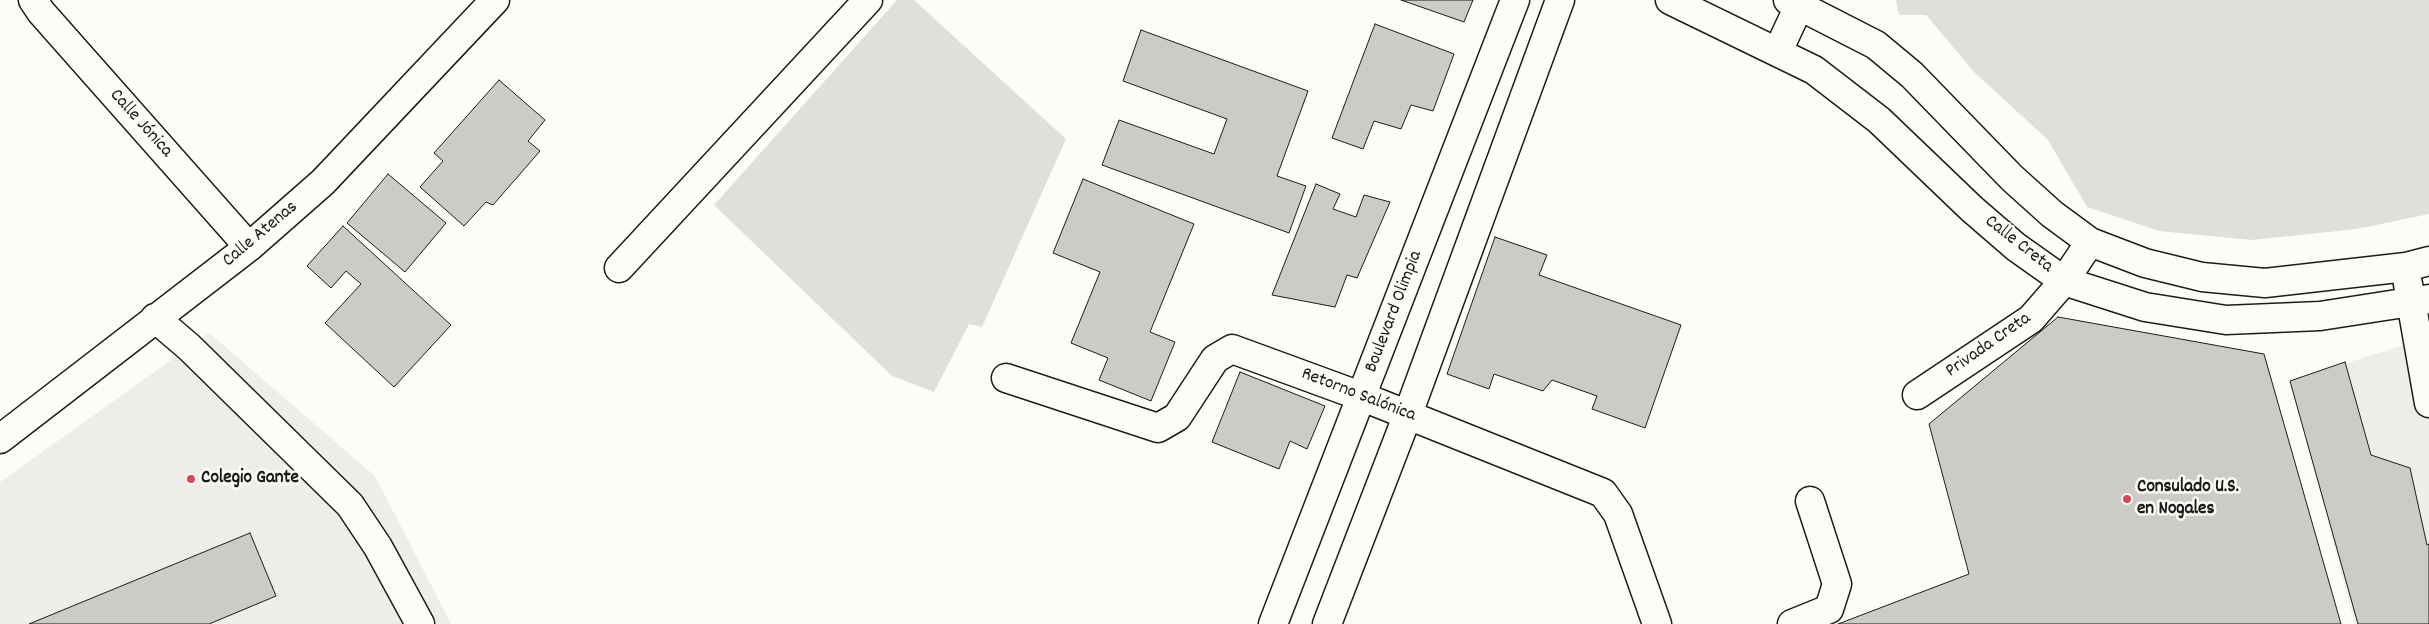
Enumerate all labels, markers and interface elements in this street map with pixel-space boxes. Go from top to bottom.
street label: Calle Jónica [103,85,177,163]
street label: Calle Atenas [219,197,303,273]
street label: Calle Creta [1979,211,2057,279]
street label: Boulevard Olimpia [1361,248,1429,376]
street label: Privada Creta [1942,308,2036,384]
street label: Retorno Salónica [1298,364,1418,428]
place label: Colegio Gante [201,468,299,490]
marker: Colegio Gante [185,473,197,485]
place label: Consulado U.S. en Nogales [2137,477,2239,521]
marker: Consulado U.S. en Nogales [2121,493,2133,505]

